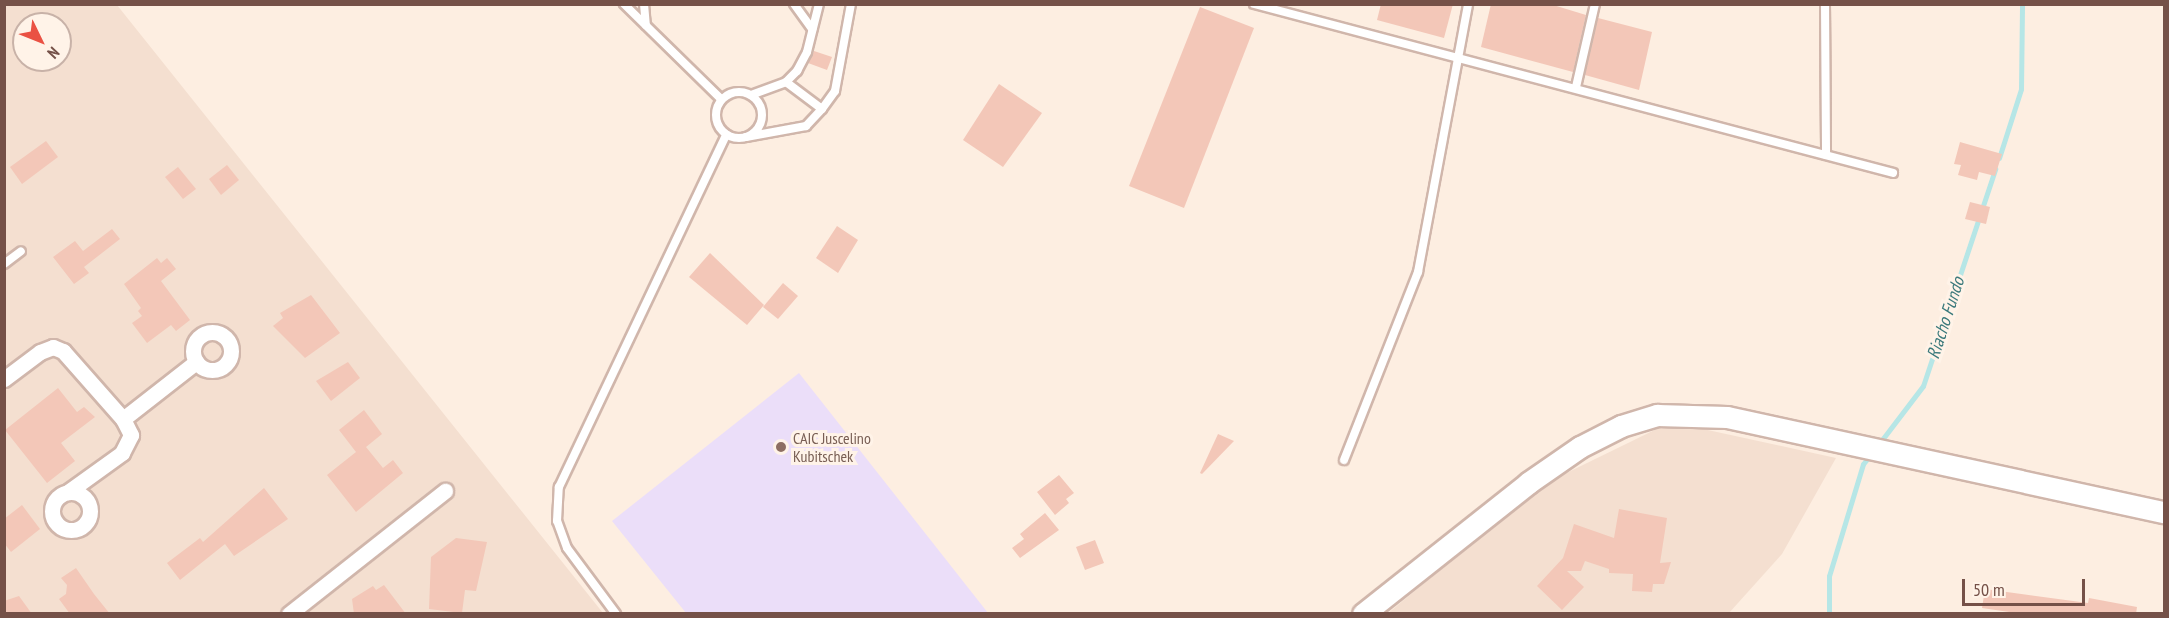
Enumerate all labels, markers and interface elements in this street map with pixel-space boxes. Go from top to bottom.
north arrow [12,12,72,72]
text: N [43,43,64,63]
water label: Riacho Fundo [1923,275,1969,361]
place label: CAIC Juscelino Kubitschek [793,428,871,466]
marker: CAIC Juscelino Kubitschek [774,440,788,454]
scale bar [1965,567,2088,605]
text: 50 m [1973,578,2005,601]

